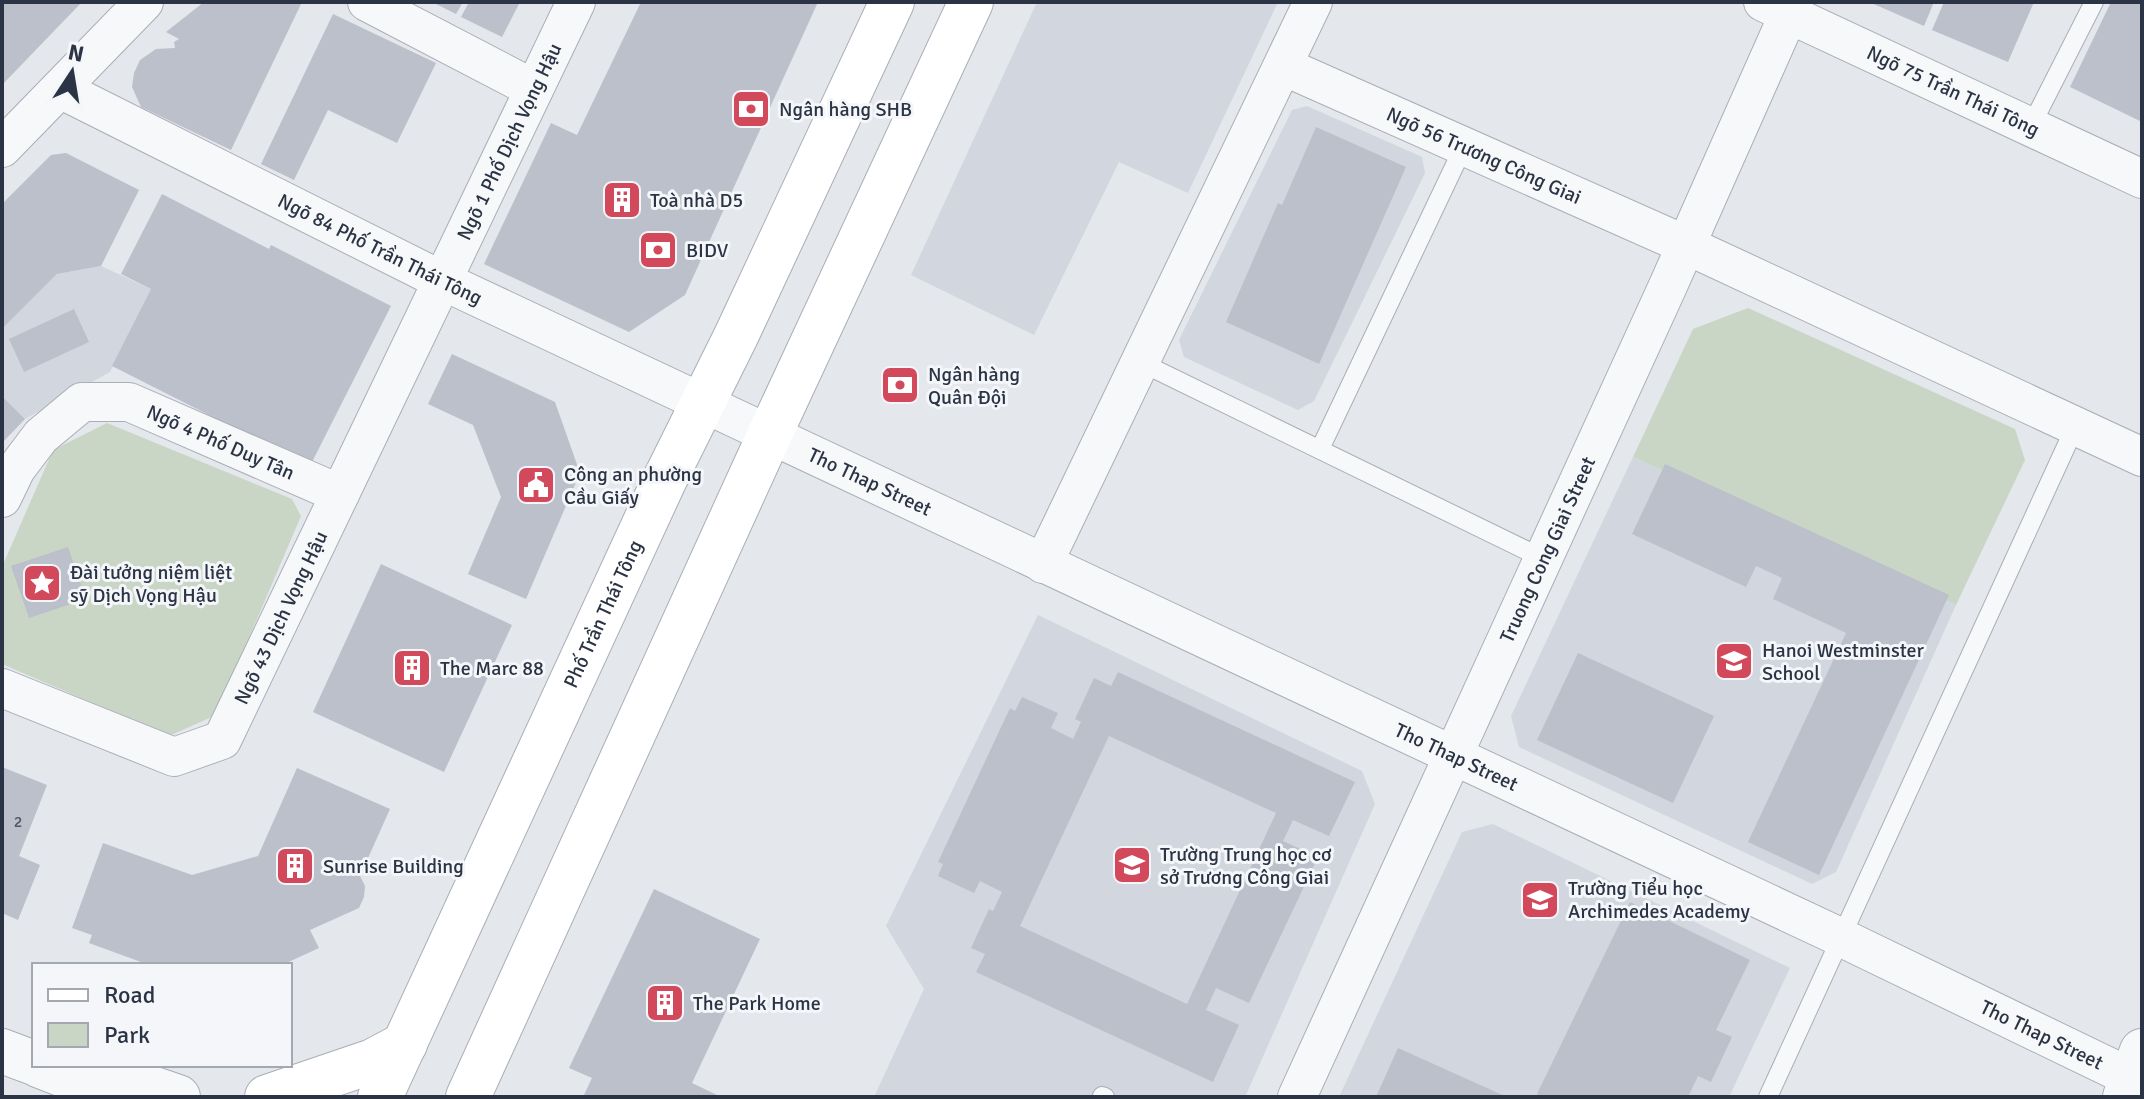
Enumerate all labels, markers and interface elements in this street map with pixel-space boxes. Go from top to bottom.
north arrow [32,32,112,112]
text: N [66,38,86,68]
street label: Ngõ 1 Phố Dịch Vọng Hậu [452,39,567,244]
street label: Ngõ 75 Trần Thái Tông [1863,40,2043,142]
bank icon: Ngân hàng SHB [730,88,772,130]
place label: Ngân hàng SHB [779,97,912,122]
street label: Ngõ 56 Trương Công Giai [1382,102,1585,210]
building icon: Toà nhà D5 [601,179,643,221]
street label: Ngõ 84 Phố Trần Thái Tông [274,188,486,311]
place label: Toà nhà D5 [650,188,743,213]
bank icon: BIDV [637,229,679,271]
place label: BIDV [686,238,729,263]
place label: Ngân hàng Quân Đội [928,362,1020,410]
bank icon: Ngân hàng Quân Đội [879,364,921,406]
street label: Ngõ 4 Phố Duy Tân [143,399,298,486]
street label: Tho Thap Street [804,442,935,522]
street label: Truong Cong Giai Street [1494,453,1601,647]
place label: Công an phường Cầu Giấy [564,462,702,510]
public building icon: Công an phường Cầu Giấy [515,464,557,506]
street label: Ngõ 43 Dịch Vọng Hậu [229,527,333,709]
street label: Phố Trần Thái Tông [558,536,648,692]
place label: Đài tưởng niệm liệt sỹ Dịch Vọng Hậu [70,560,232,608]
place icon: Đài tưởng niệm liệt sỹ Dịch Vọng Hậu [21,562,63,604]
place label: Hanoi Westminster School [1762,638,1925,686]
school or university icon: Hanoi Westminster School [1713,640,1755,682]
building icon: The Marc 88 [391,647,433,689]
place label: The Marc 88 [440,656,544,681]
street label: Tho Thap Street [1390,718,1522,797]
house number: 2 [14,812,22,832]
place label: Trường Trung học cơ sở Trương Công Giai [1160,842,1332,890]
school or university icon: Trường Trung học cơ sở Trương Công Giai [1111,844,1153,886]
building icon: Sunrise Building [274,845,316,887]
place label: Sunrise Building [323,854,464,879]
place label: Trường Tiểu học Archimedes Academy [1568,876,1750,924]
school or university icon: Trường Tiểu học Archimedes Academy [1519,879,1561,921]
legend [32,963,292,1067]
text: Road [104,980,155,1010]
building icon: The Park Home [644,982,686,1024]
place label: The Park Home [693,991,821,1016]
street label: Tho Thap Street [1976,995,2107,1075]
text: Park [104,1020,150,1050]

